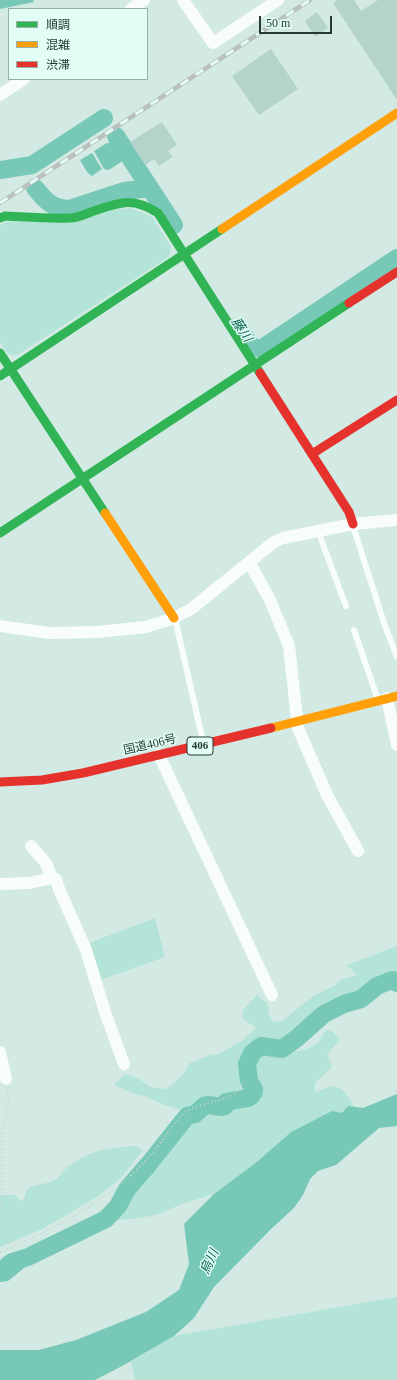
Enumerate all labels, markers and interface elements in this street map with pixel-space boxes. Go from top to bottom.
legend [8,8,148,80]
scale bar [261,8,334,34]
text: 50 m [266,16,290,30]
text: 順調 [46,18,70,32]
text: 混雑 [46,38,70,52]
text: 渋滞 [46,58,70,72]
water label: 藤川 [227,315,255,345]
street label: 国道406号 [122,732,178,758]
road number: 406 [187,737,213,755]
water label: 烏川 [198,1247,222,1277]

